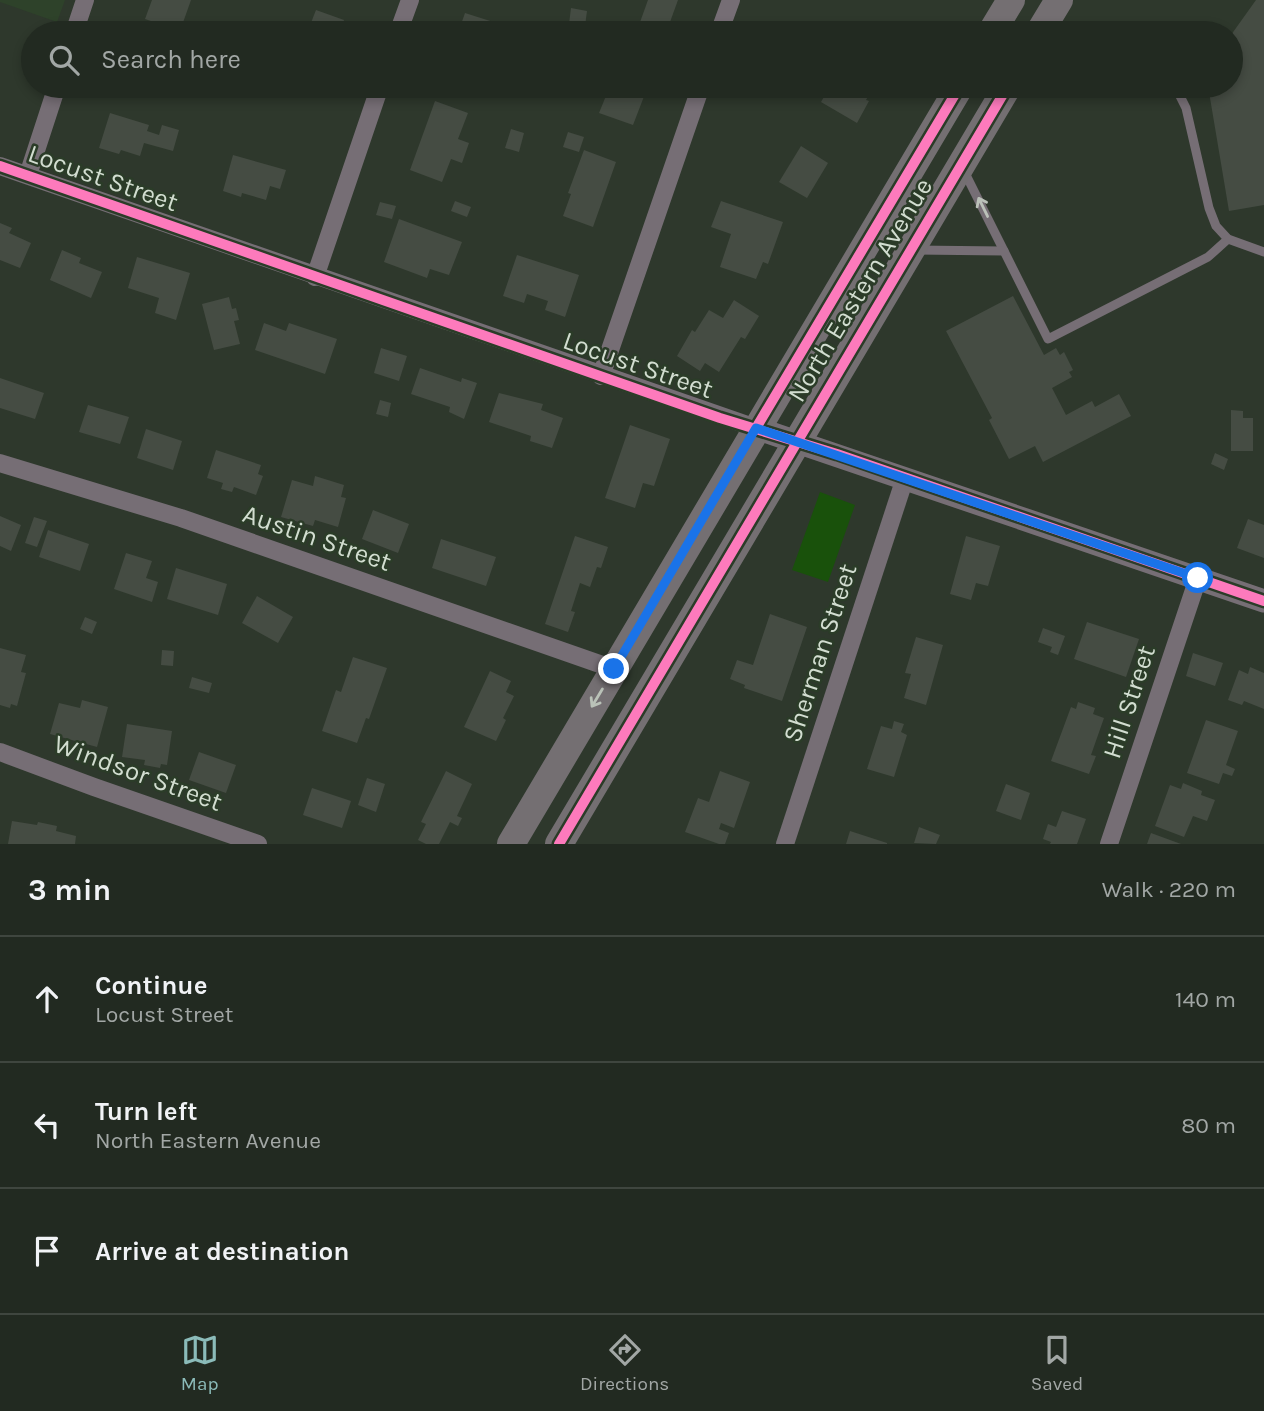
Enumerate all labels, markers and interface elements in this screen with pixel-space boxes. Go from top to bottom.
search box [21,21,1243,98]
icon: search [45,41,83,79]
text: Search here [101,44,241,75]
street label: Locust Street [24,138,182,218]
street label: North Eastern Avenue [781,172,939,408]
one-way arrow [975,197,989,218]
street label: Locust Street [559,325,717,405]
street label: Austin Street [239,498,396,578]
street label: Sherman Street [777,560,864,746]
route start [1182,562,1213,593]
street label: Hill Street [1096,641,1162,763]
route end [598,653,629,684]
one-way arrow [590,688,604,708]
street label: Windsor Street [50,728,227,818]
text: 3 min [28,872,111,908]
text: Walk · 220 m [1102,876,1236,903]
text: Continue [95,970,207,1001]
icon: ahead [28,980,66,1018]
text: 140 m [1175,986,1236,1013]
text: Locust Street [95,1001,233,1028]
text: Turn left [95,1096,197,1127]
icon: left [28,1106,66,1144]
text: 80 m [1181,1112,1236,1139]
text: North Eastern Avenue [95,1127,321,1154]
icon: arrive [28,1232,66,1270]
text: Arrive at destination [95,1236,349,1267]
tab: Map [181,1331,219,1395]
tab: Directions [580,1331,669,1395]
tab: Saved [1031,1331,1083,1395]

